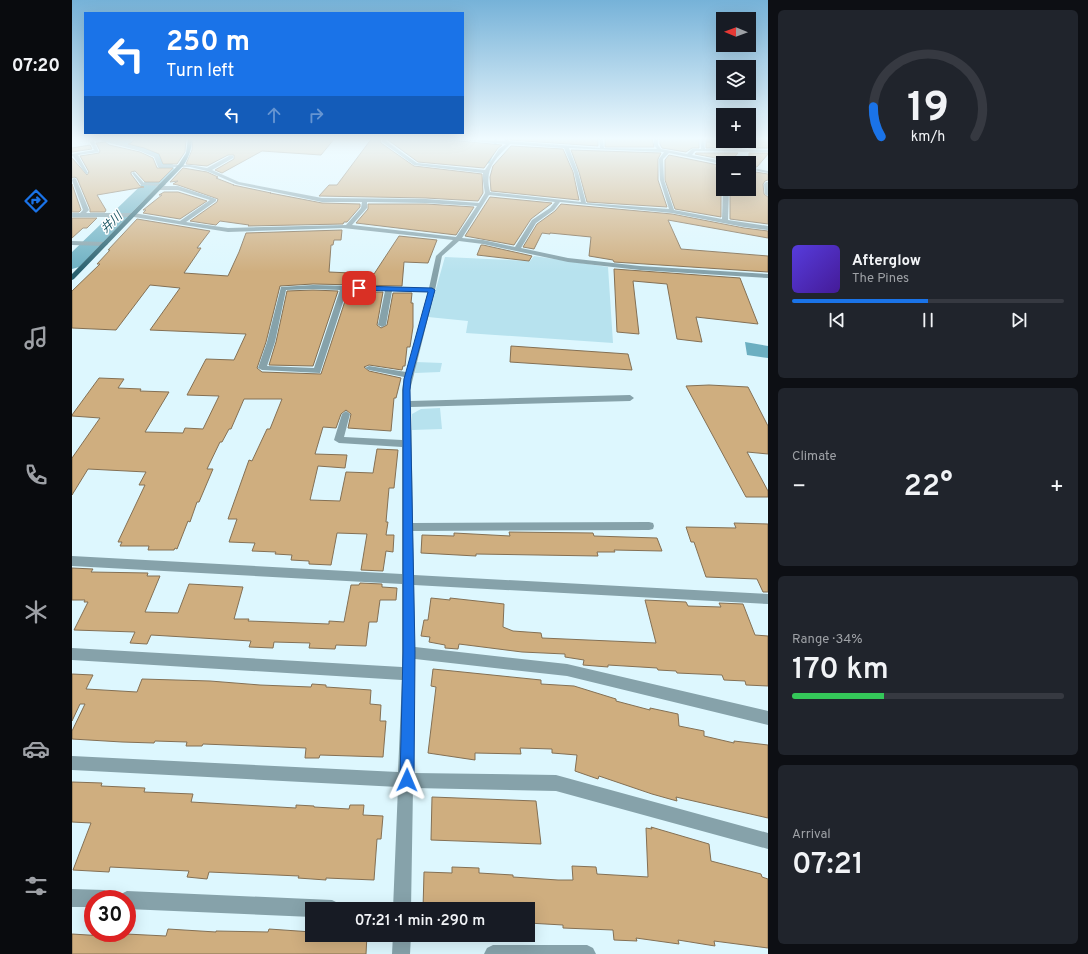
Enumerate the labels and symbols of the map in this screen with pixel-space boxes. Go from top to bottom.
north arrow [716,12,756,52]
water label: 井川 [98,208,128,237]
pin [342,271,376,305]
position arrow [386,759,428,801]
speed limit sign: 30 [84,890,136,942]

